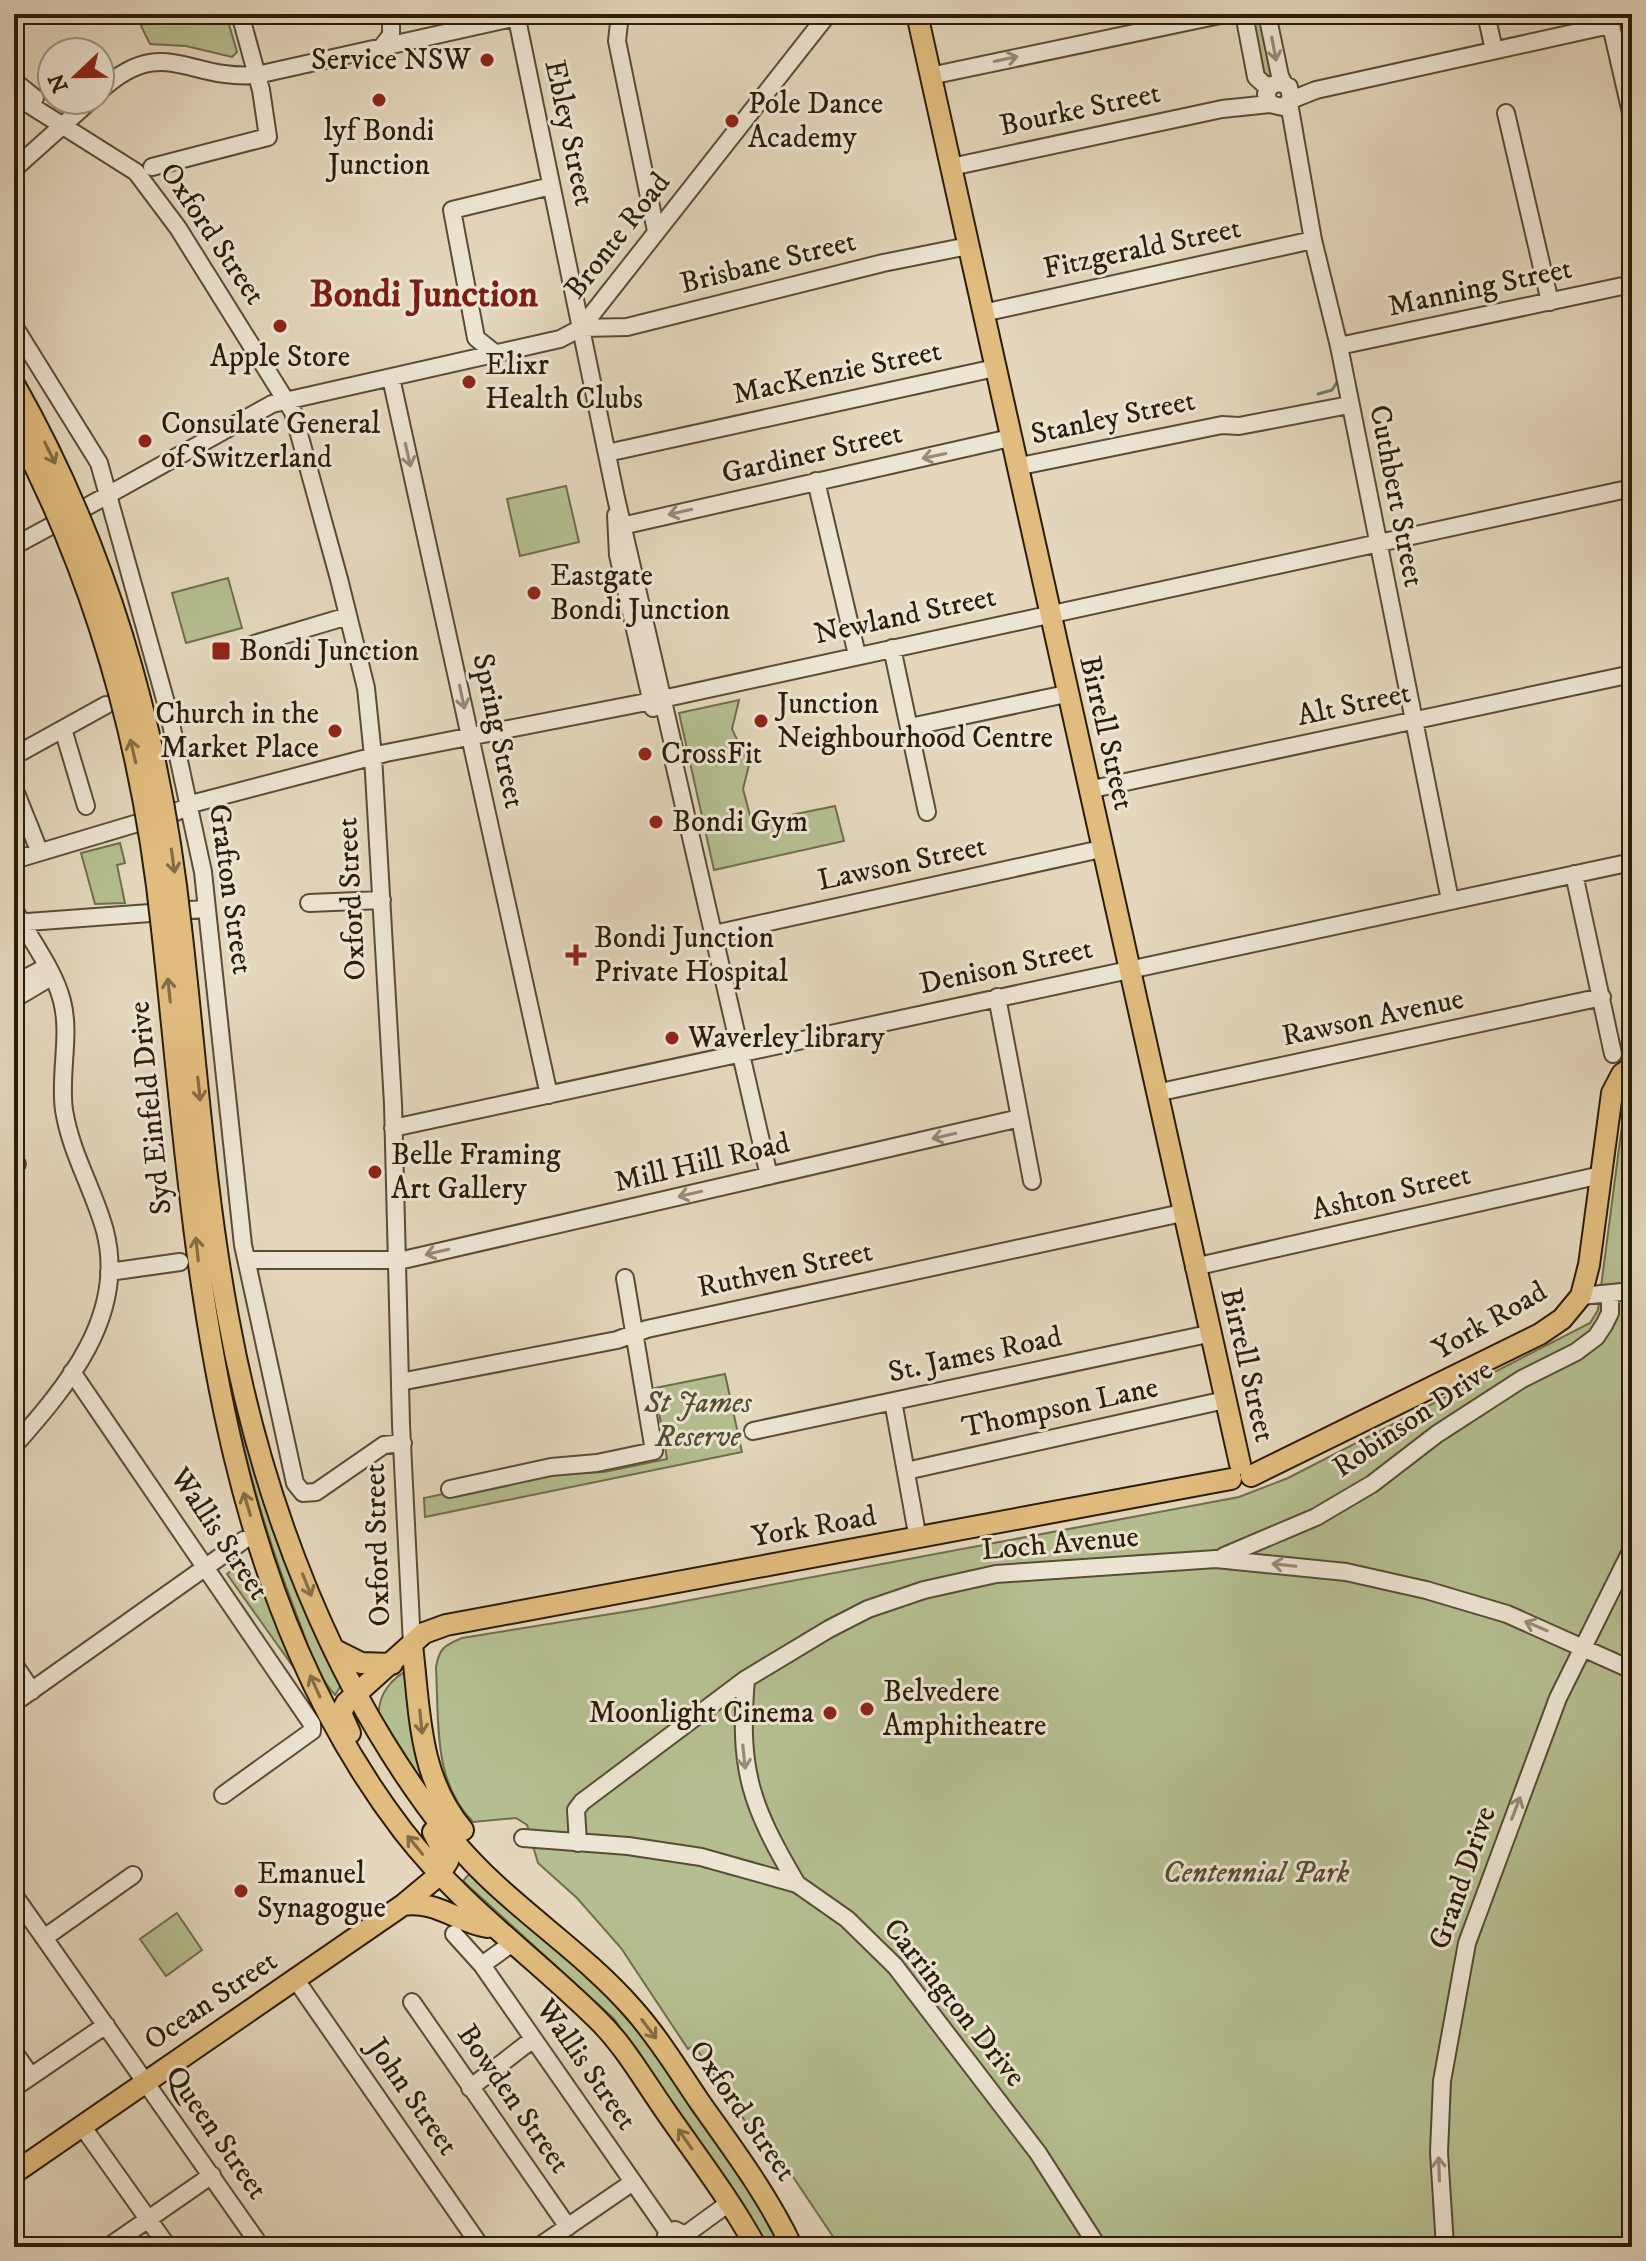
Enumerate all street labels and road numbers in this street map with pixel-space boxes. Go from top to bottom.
street label: Ebley Street [536,57,602,209]
street label: Bourke Street [996,75,1164,145]
street label: Oxford Street [151,156,273,312]
street label: Bronte Road [557,165,679,307]
street label: Fitzgerald Street [1040,210,1244,288]
street label: Brisbane Street [676,223,860,303]
street label: Manning Street [1385,250,1575,326]
street label: MacKenzie Street [729,333,945,413]
street label: Stanley Street [1028,383,1198,453]
street label: Cuthbert Street [1360,402,1432,590]
street label: Gardiner Street [718,415,906,493]
street label: Newland Street [811,579,999,653]
street label: Spring Street [464,650,532,812]
street label: Birrell Street [1070,652,1142,814]
street label: Alt Street [1294,675,1414,735]
street label: Grafton Street [200,801,260,977]
street label: Oxford Street [329,816,375,982]
street label: Lawson Street [814,828,990,900]
street label: Denison Street [916,931,1096,1003]
street label: Rawson Avenue [1279,981,1467,1055]
street label: Syd Einfeld Drive [121,999,181,1217]
street label: Mill Hill Road [611,1125,793,1201]
street label: Ashton Street [1308,1157,1474,1229]
street label: Ruthven Street [694,1233,876,1307]
street label: York Road [1426,1273,1554,1369]
street label: Birrell Street [1211,1284,1283,1446]
street label: St. James Road [885,1319,1065,1391]
street label: Robinson Drive [1326,1352,1500,1486]
street label: Thompson Lane [959,1369,1161,1447]
street label: Wallis Street [161,1460,277,1607]
street label: Oxford Street [357,1463,399,1627]
street label: York Road [749,1498,879,1556]
street label: Loch Avenue [980,1519,1140,1569]
street label: Grand Drive [1421,1802,1505,1954]
street label: Carrington Drive [875,1911,1033,2095]
street label: Ocean Street [137,1943,285,2059]
street label: Wallis Street [527,1991,645,2138]
street label: Bowden Street [448,2018,578,2180]
street label: John Street [357,2029,466,2163]
street label: Oxford Street [680,2033,804,2189]
street label: Queen Street [156,2059,276,2207]

